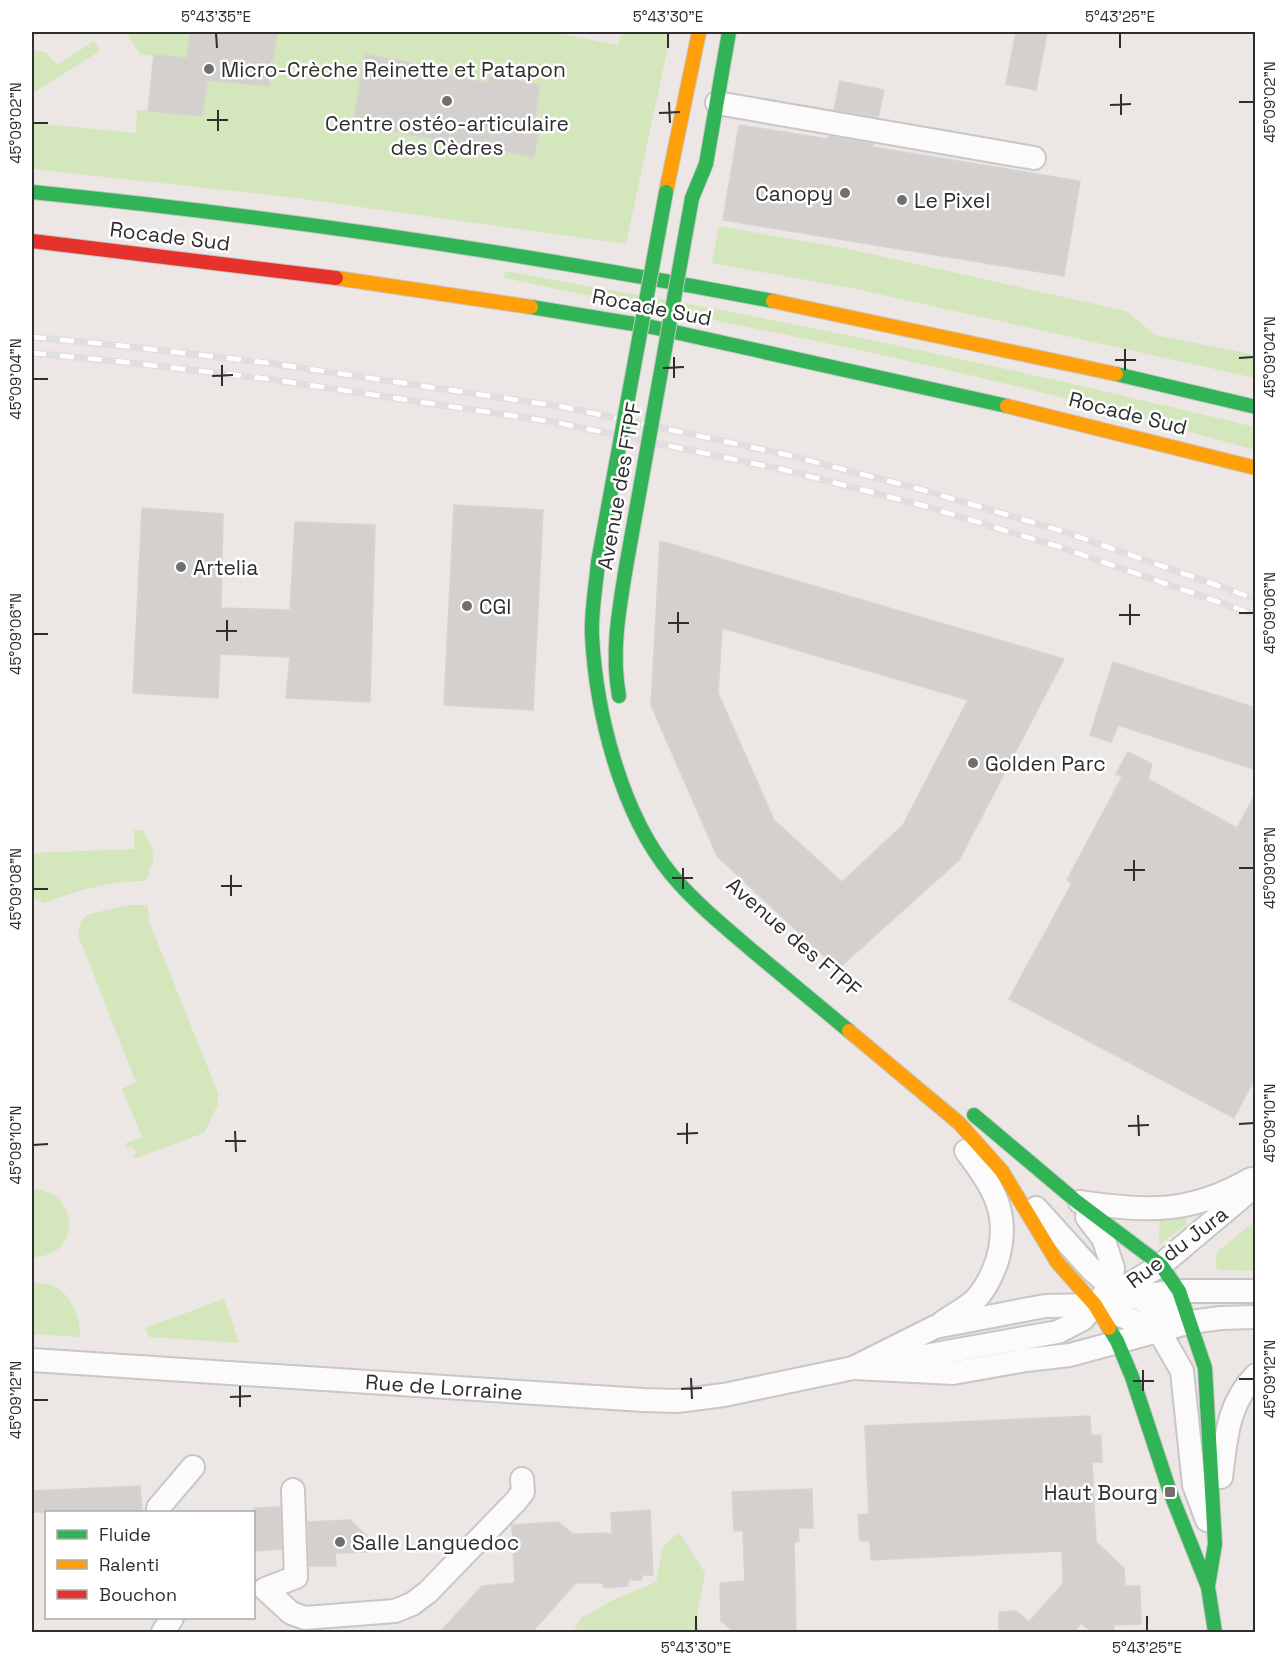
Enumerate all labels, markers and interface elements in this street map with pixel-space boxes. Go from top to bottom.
text: 5°43'35"E [181,7,251,26]
text: 5°43'30"E [633,7,703,26]
text: 5°43'25"E [1085,7,1155,26]
place label: Micro-Crèche Reinette et Patapon [221,56,566,83]
text: 45°09'02"N [1260,61,1279,143]
marker: Micro-Crèche Reinette et Patapon [202,62,216,76]
text: 45°09'02"N [6,82,25,164]
marker: Centre ostéo-articulaire des Cèdres [440,94,454,108]
place label: Centre ostéo-articulaire des Cèdres [325,110,569,161]
place label: Canopy [755,180,833,207]
marker: Canopy [838,186,852,200]
place label: Le Pixel [914,187,990,214]
marker: Le Pixel [895,193,909,207]
street label: Rocade Sud [108,215,232,257]
street label: Rocade Sud [590,282,714,332]
text: 45°09'04"N [1260,316,1279,398]
text: 45°09'04"N [6,338,25,420]
street label: Rocade Sud [1066,385,1190,441]
street label: Avenue des FTPF [591,400,647,572]
place label: Artelia [193,554,258,581]
marker: Artelia [174,560,188,574]
text: 45°09'06"N [1260,572,1279,654]
text: 45°09'06"N [6,593,25,675]
place label: CGI [479,593,511,620]
marker: CGI [460,599,474,613]
place label: Golden Parc [985,750,1106,777]
marker: Golden Parc [966,756,980,770]
text: 45°09'08"N [1260,827,1279,909]
text: 45°09'08"N [6,848,25,930]
street label: Avenue des FTPF [721,871,867,1003]
text: 45°09'10"N [1260,1084,1279,1162]
text: 45°09'10"N [6,1106,25,1184]
street label: Rue du Jura [1121,1200,1233,1294]
text: 45°09'12"N [1260,1340,1279,1418]
text: 45°09'12"N [6,1361,25,1439]
street label: Rue de Lorraine [364,1368,524,1406]
place label: Haut Bourg [1044,1479,1158,1506]
marker: Haut Bourg [1163,1485,1177,1499]
legend [45,1511,255,1619]
text: Fluide [99,1523,151,1546]
place label: Salle Languedoc [352,1529,519,1556]
marker: Salle Languedoc [333,1535,347,1549]
text: Ralenti [99,1553,159,1576]
text: Bouchon [99,1583,177,1606]
text: 5°43'30"E [661,1638,731,1657]
text: 5°43'25"E [1112,1638,1182,1657]

